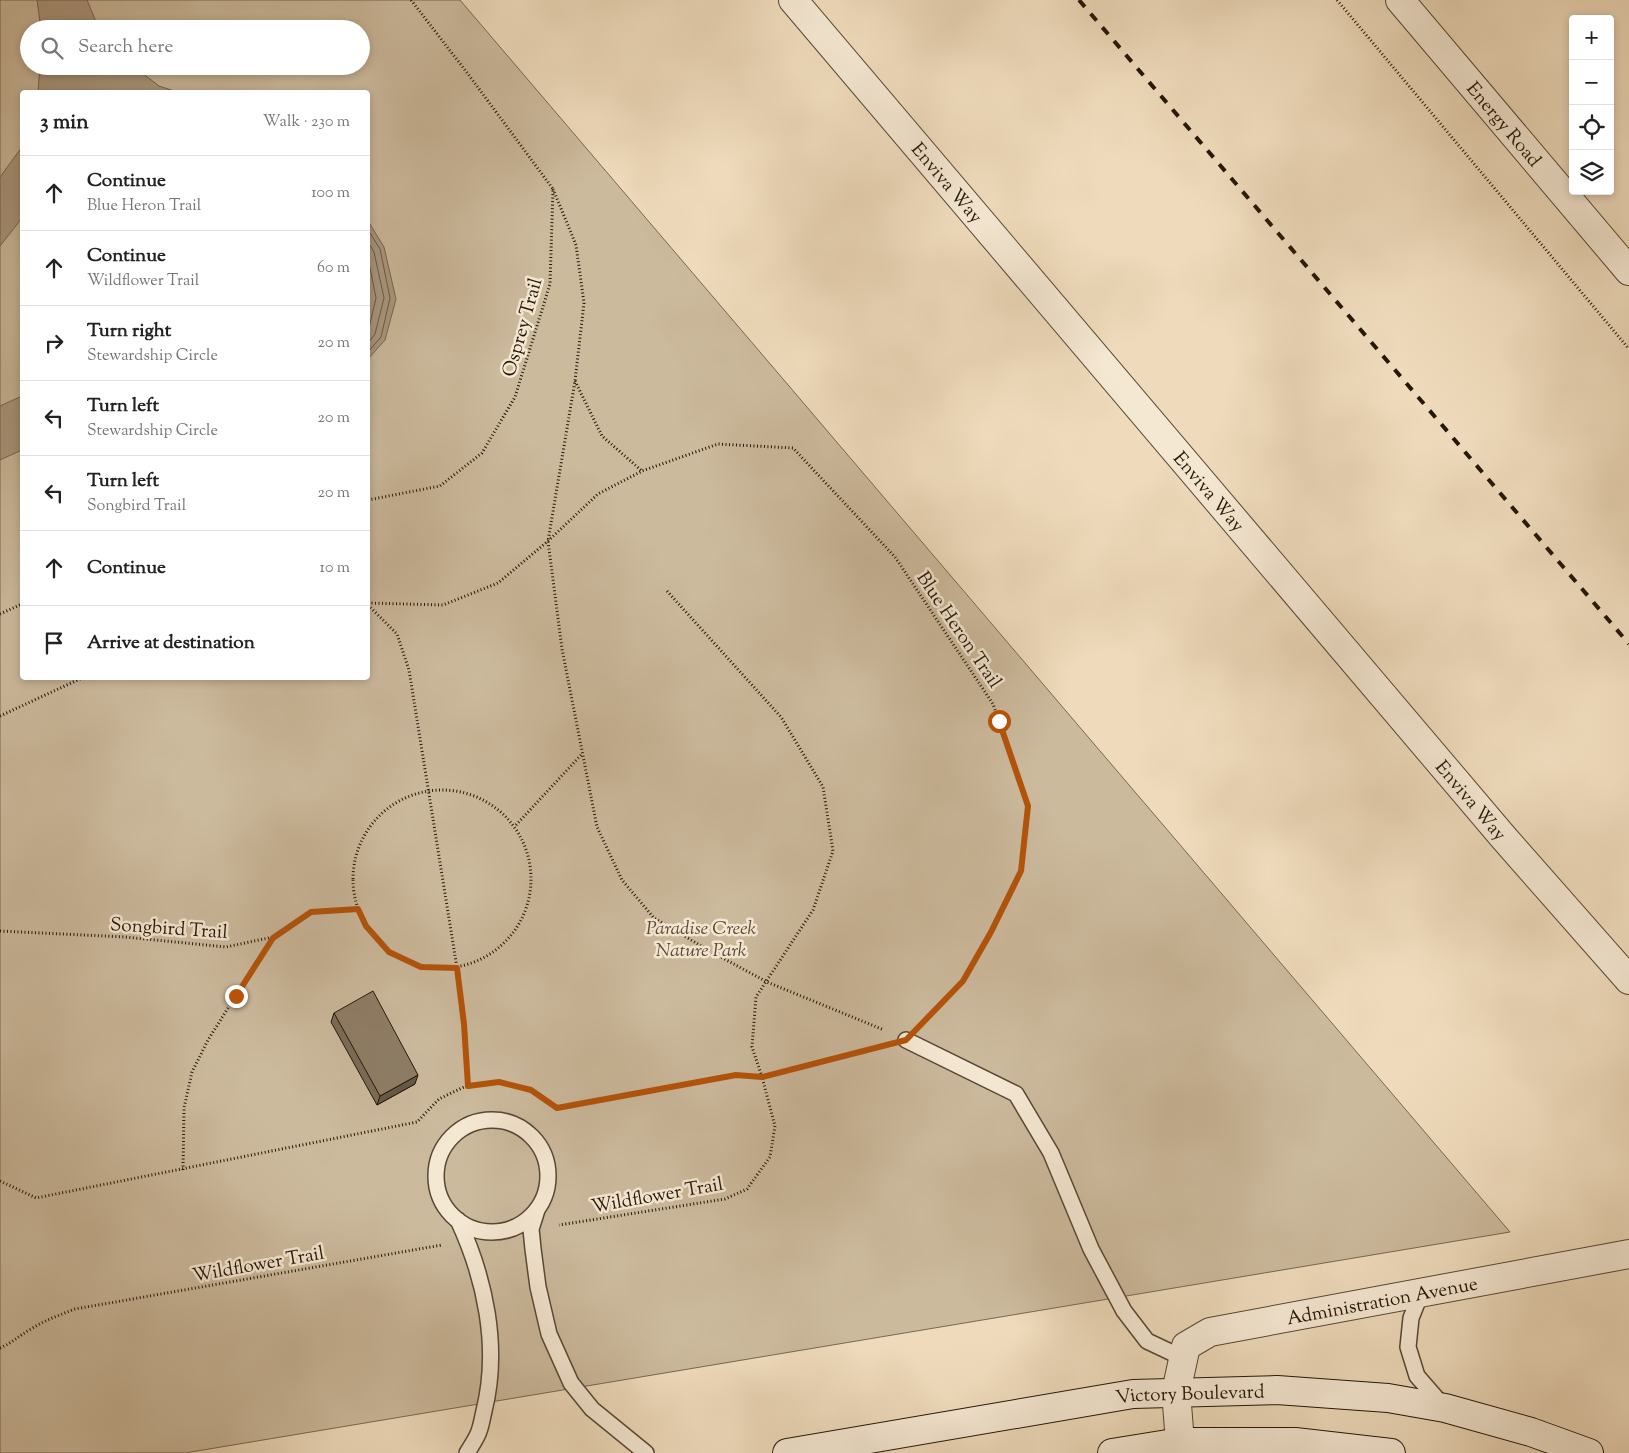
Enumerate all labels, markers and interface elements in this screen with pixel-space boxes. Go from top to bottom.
map controls [1569,15,1614,195]
button: + [1569,15,1614,60]
search box [20,20,370,75]
icon: search [38,34,66,62]
text: Search here [78,34,173,61]
button: − [1569,60,1614,105]
street label: Energy Road [1459,77,1547,174]
button: locate [1569,105,1614,150]
text: 3 min [40,108,89,138]
text: Walk · 230 m [263,111,350,134]
street label: Enviva Way [904,138,988,230]
button: layers [1569,150,1614,195]
text: Continue [87,168,166,195]
icon: ahead [40,179,68,207]
text: 100 m [311,182,350,205]
text: Blue Heron Trail [87,195,201,218]
text: Continue [87,243,166,270]
icon: ahead [40,254,68,282]
text: 60 m [317,257,350,280]
text: Wildflower Trail [87,270,199,293]
street label: Osprey Trail [496,275,550,380]
text: Turn right [87,318,171,345]
icon: right [40,329,68,357]
text: 20 m [317,332,350,355]
text: Stewardship Circle [87,345,218,368]
text: Turn left [87,393,159,420]
icon: left [40,404,68,432]
text: 20 m [317,407,350,430]
text: Stewardship Circle [87,420,218,443]
street label: Enviva Way [1166,447,1250,539]
text: Turn left [87,468,159,495]
icon: left [40,479,68,507]
text: 20 m [317,482,350,505]
text: Songbird Trail [87,495,186,518]
icon: ahead [40,554,68,582]
text: Continue [87,555,166,582]
text: 10 m [320,557,350,580]
street label: Blue Heron Trail [909,567,1007,694]
icon: arrive [40,629,68,657]
text: Arrive at destination [87,630,255,657]
route start [988,710,1011,733]
street label: Enviva Way [1428,755,1512,848]
street label: Songbird Trail [109,912,228,947]
park label: Paradise Creek Nature Park [646,916,756,965]
route end [225,985,248,1008]
street label: Wildflower Trail [589,1172,725,1221]
street label: Wildflower Trail [190,1241,326,1290]
street label: Administration Avenue [1285,1271,1480,1333]
street label: Victory Boulevard [1114,1379,1265,1413]

